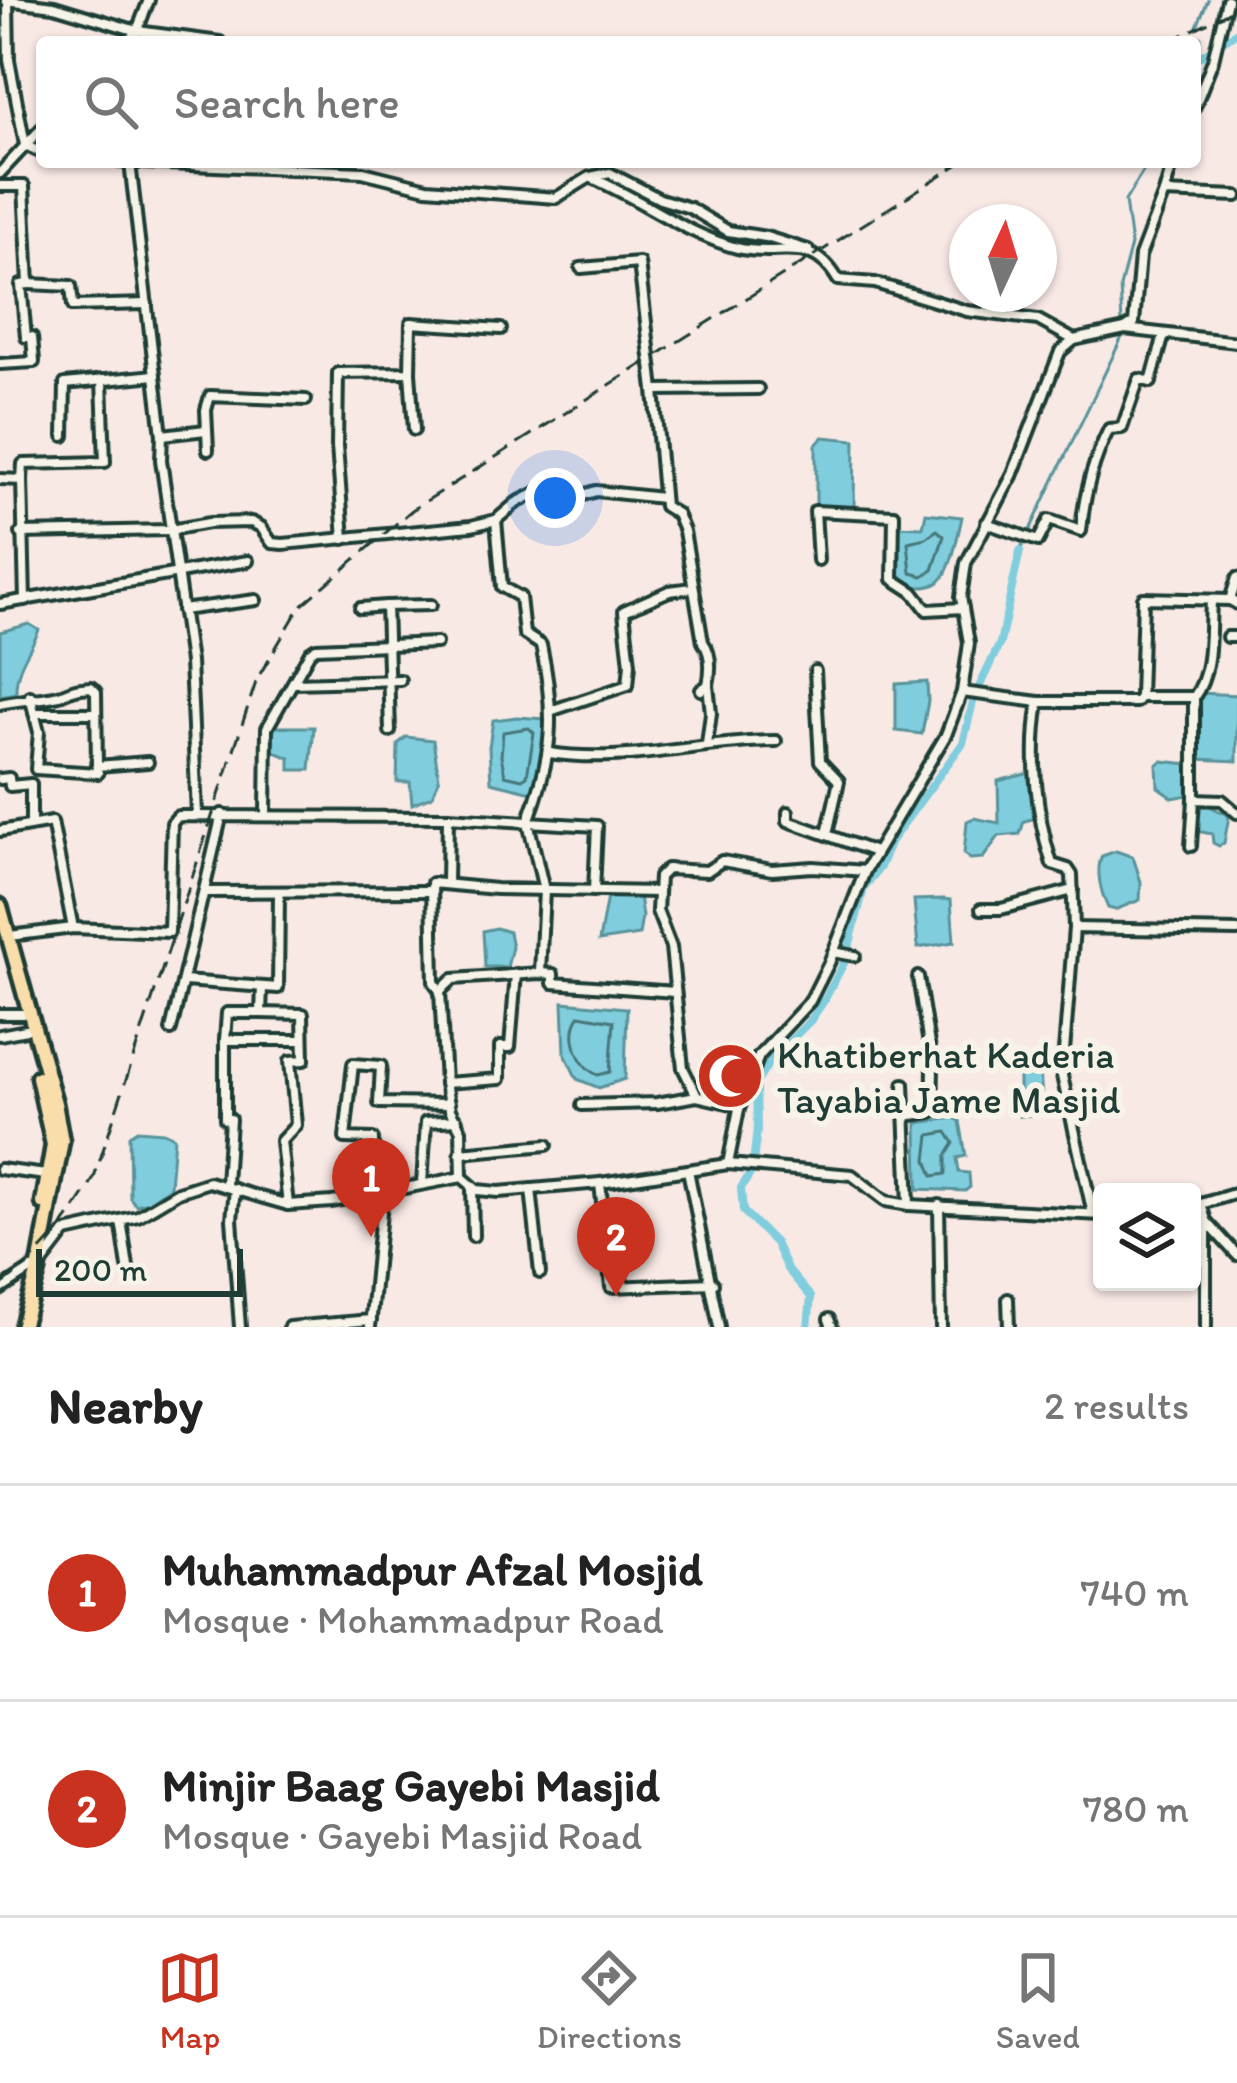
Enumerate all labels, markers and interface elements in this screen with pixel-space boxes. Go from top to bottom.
search box [36,36,1201,168]
icon: search [78,69,144,135]
text: Search here [174,75,400,129]
north arrow [949,204,1057,312]
your location [525,468,585,528]
place label: Khatiberhat Kaderia Tayabia Jame Masjid [777,1031,1120,1123]
mosque icon: Khatiberhat Kaderia Tayabia Jame Masjid [695,1041,765,1111]
pin: 1 [332,1138,410,1237]
map controls [1093,1183,1201,1291]
button: layers [1093,1183,1201,1291]
pin: 2 [577,1197,655,1296]
scale bar [36,1243,243,1296]
text: 200 m [54,1250,147,1289]
text: Nearby [48,1375,203,1436]
text: 2 results [1044,1382,1189,1429]
text: Muhammadpur Afzal Mosjid [162,1542,703,1596]
text: 1 [78,1569,96,1616]
text: 740 m [1081,1569,1189,1616]
text: Mosque · Mohammadpur Road [162,1596,664,1643]
text: Minjir Baag Gayebi Masjid [162,1758,660,1812]
text: 2 [77,1785,97,1832]
text: 780 m [1083,1785,1189,1832]
text: Mosque · Gayebi Masjid Road [162,1812,642,1859]
tab: Map [157,1945,223,2056]
tab: Directions [537,1945,682,2056]
tab: Saved [996,1945,1080,2056]

